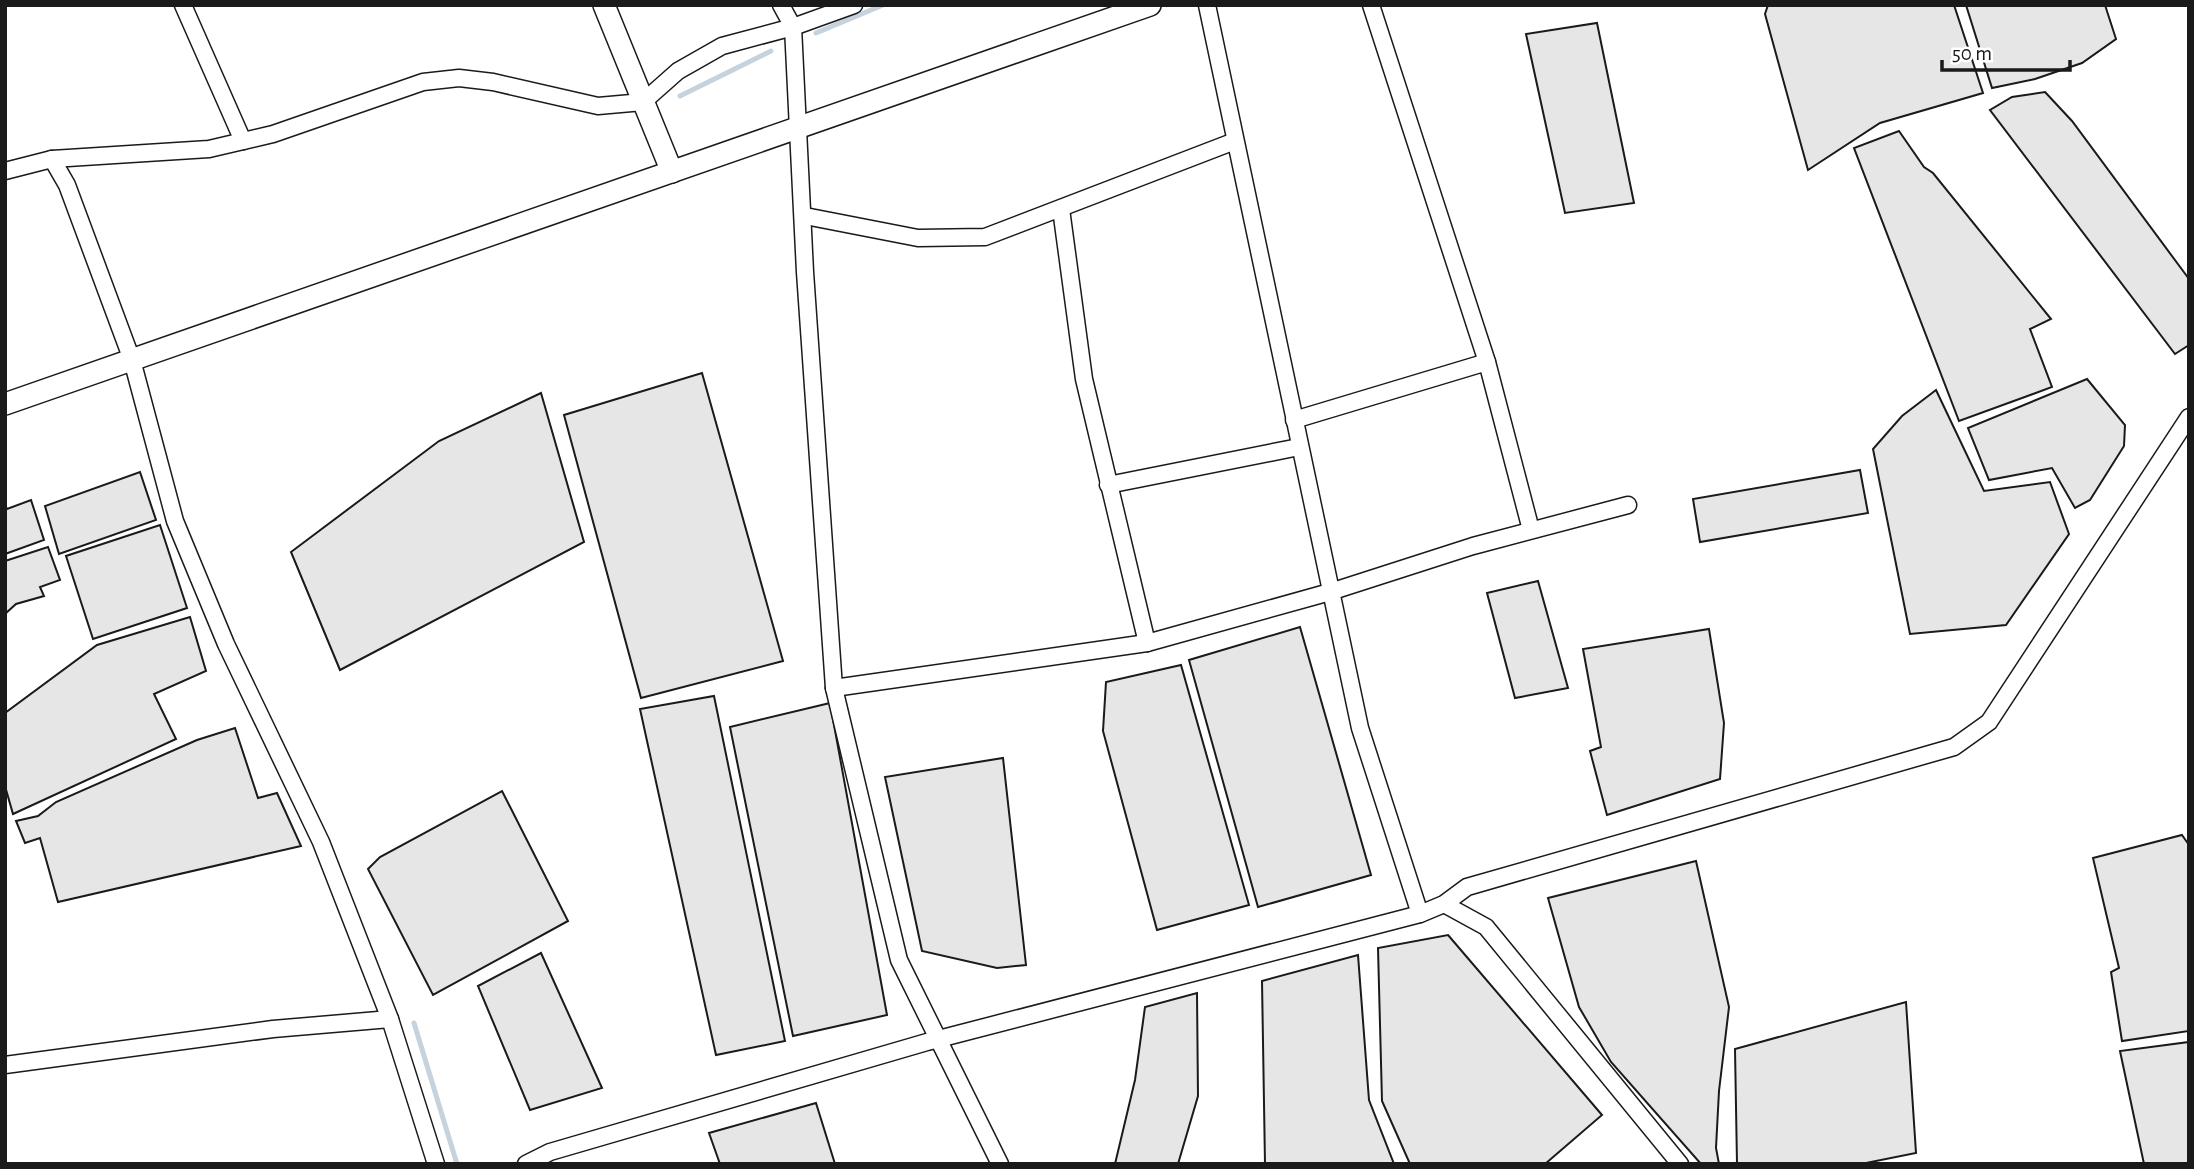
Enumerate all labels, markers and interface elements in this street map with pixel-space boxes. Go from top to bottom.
scale bar [1942,28,2070,72]
text: 50 m [1952,43,1992,64]

